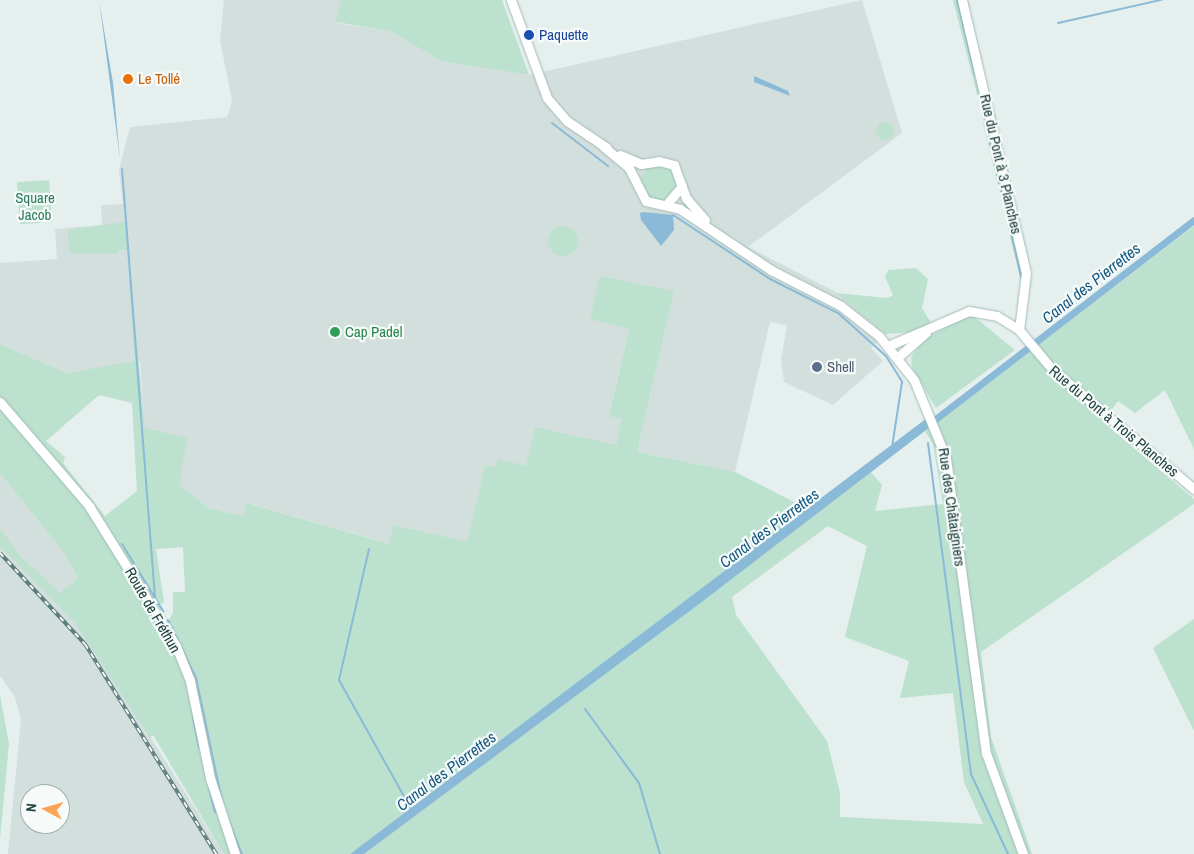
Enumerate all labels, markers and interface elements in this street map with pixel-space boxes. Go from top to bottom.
place label: Paquette [539,26,588,44]
marker: Paquette [523,29,535,41]
place label: Le Tollé [138,70,180,88]
marker: Le Tollé [122,73,134,85]
street label: Rue du Pont à 3 Planches [976,92,1026,236]
park label: Square Jacob [15,188,55,223]
water label: Canal des Pierrettes [1038,239,1144,327]
place label: Cap Padel [345,323,402,341]
marker: Cap Padel [329,326,341,338]
place label: Shell [827,358,854,376]
marker: Shell [811,361,823,373]
street label: Rue du Pont à Trois Planches [1046,362,1182,480]
street label: Rue des Châtaigniers [935,447,969,567]
water label: Canal des Pierrettes [715,484,823,572]
street label: Route de Fréthun [121,564,185,656]
water label: Canal des Pierrettes [392,727,500,815]
north arrow [20,784,70,834]
text: N [22,802,40,813]

